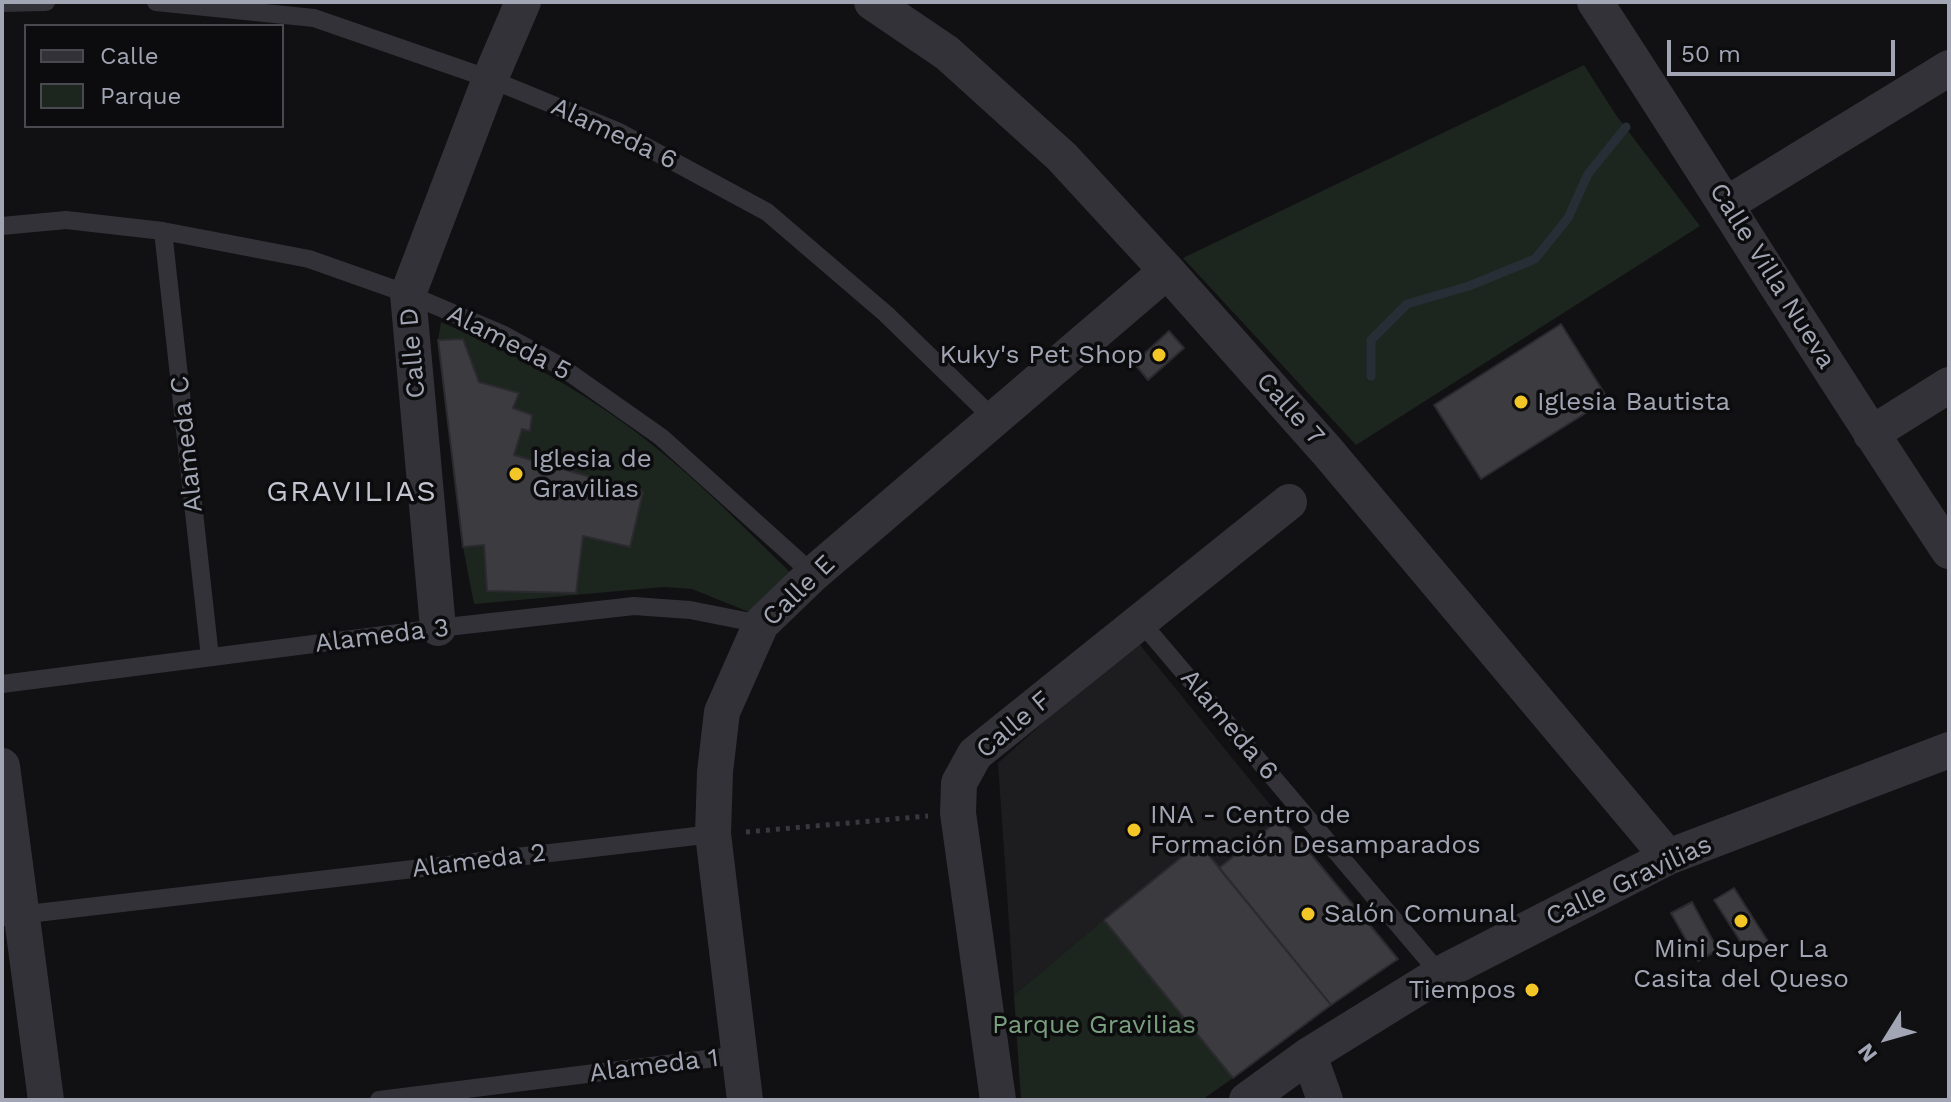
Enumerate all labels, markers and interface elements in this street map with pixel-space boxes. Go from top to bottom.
legend [24,24,284,128]
scale bar [1671,24,1899,74]
text: 50 m [1681,40,1741,68]
text: Calle [100,42,159,70]
text: Parque [100,82,181,110]
street label: Alameda 6 [546,91,682,177]
street label: Calle Villa Nueva [1702,177,1842,375]
street label: Alameda 5 [442,299,576,387]
street label: Calle D [393,306,433,400]
place label: Kuky's Pet Shop [939,339,1143,371]
marker: Kuky's Pet Shop [1150,346,1168,364]
street label: Calle 7 [1249,366,1331,452]
street label: Alameda C [164,374,210,514]
place label: Iglesia Bautista [1537,386,1730,418]
marker: Iglesia Bautista [1512,393,1530,411]
place label: Iglesia de Gravilias [532,443,652,504]
marker: Iglesia de Gravilias [507,465,525,483]
district label: GRAVILIAS [266,474,438,510]
street label: Calle E [756,549,842,633]
street label: Alameda 3 [313,612,451,660]
street label: Alameda 6 [1174,663,1284,787]
street label: Calle F [970,685,1058,765]
place label: INA - Centro de Formación Desamparados [1150,799,1481,860]
marker: INA - Centro de Formación Desamparados [1125,821,1143,839]
street label: Calle Gravilias [1541,829,1717,933]
street label: Alameda 2 [410,837,548,885]
place label: Salón Comunal [1324,898,1517,930]
marker: Salón Comunal [1299,905,1317,923]
marker: Mini Super La Casita del Queso [1732,912,1750,930]
place label: Mini Super La Casita del Queso [1633,933,1849,994]
place label: Tiempos [1408,974,1516,1006]
marker: Tiempos [1523,981,1541,999]
north arrow [1847,998,1927,1078]
park label: Parque Gravilias [992,1009,1196,1041]
text: N [1853,1039,1882,1067]
street label: Alameda 1 [588,1043,720,1089]

